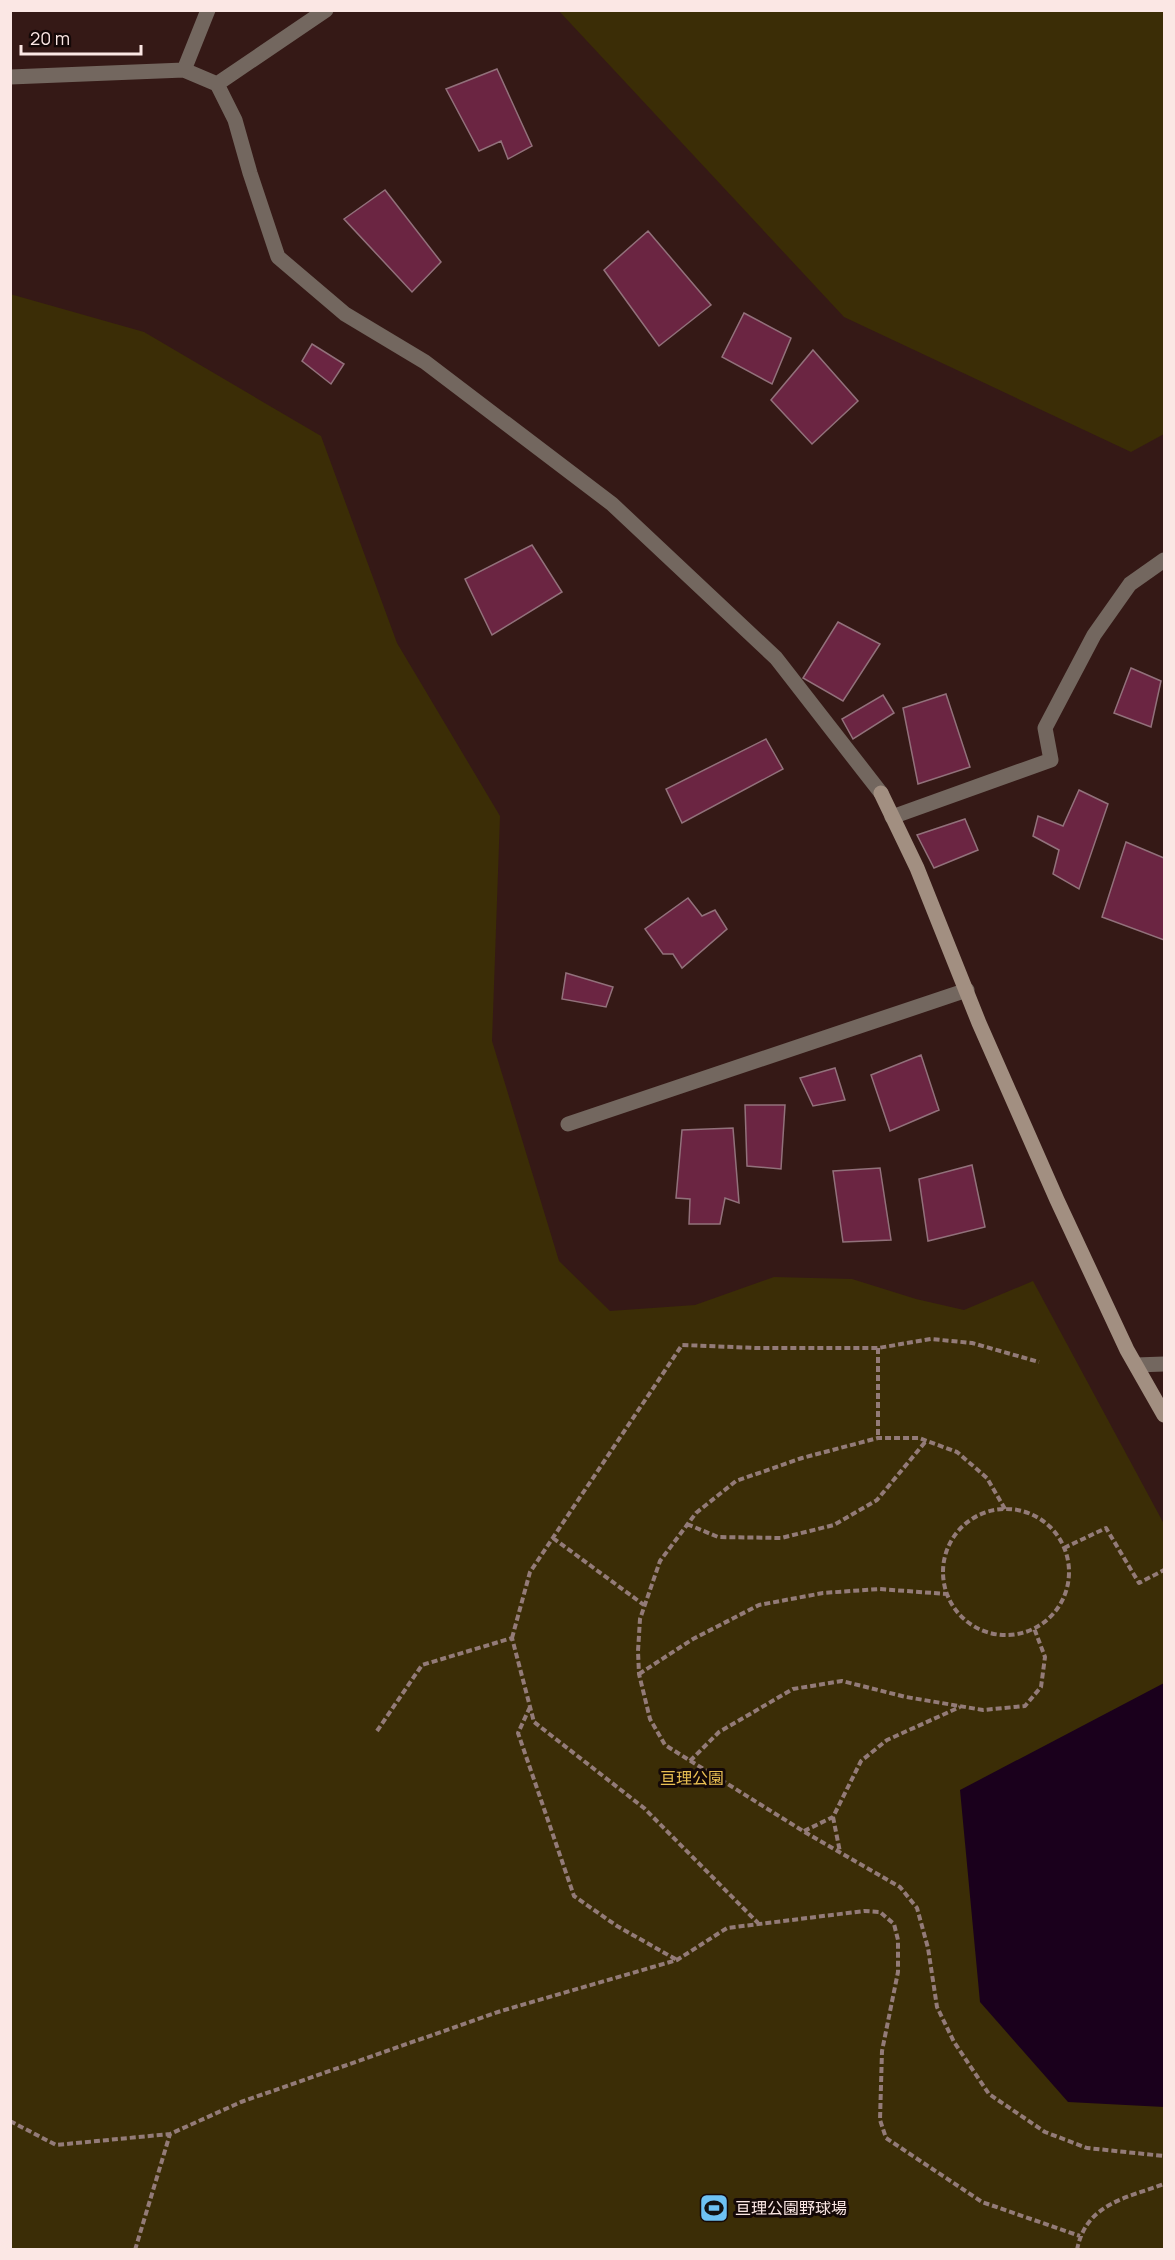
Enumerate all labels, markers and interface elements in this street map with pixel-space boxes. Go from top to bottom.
scale bar [21,18,141,56]
text: 20 m [30,26,70,50]
park label: 亘理公園 [660,1767,724,1789]
sports icon: 亘理公園野球場 [698,2192,730,2224]
place label: 亘理公園野球場 [735,2197,847,2219]

